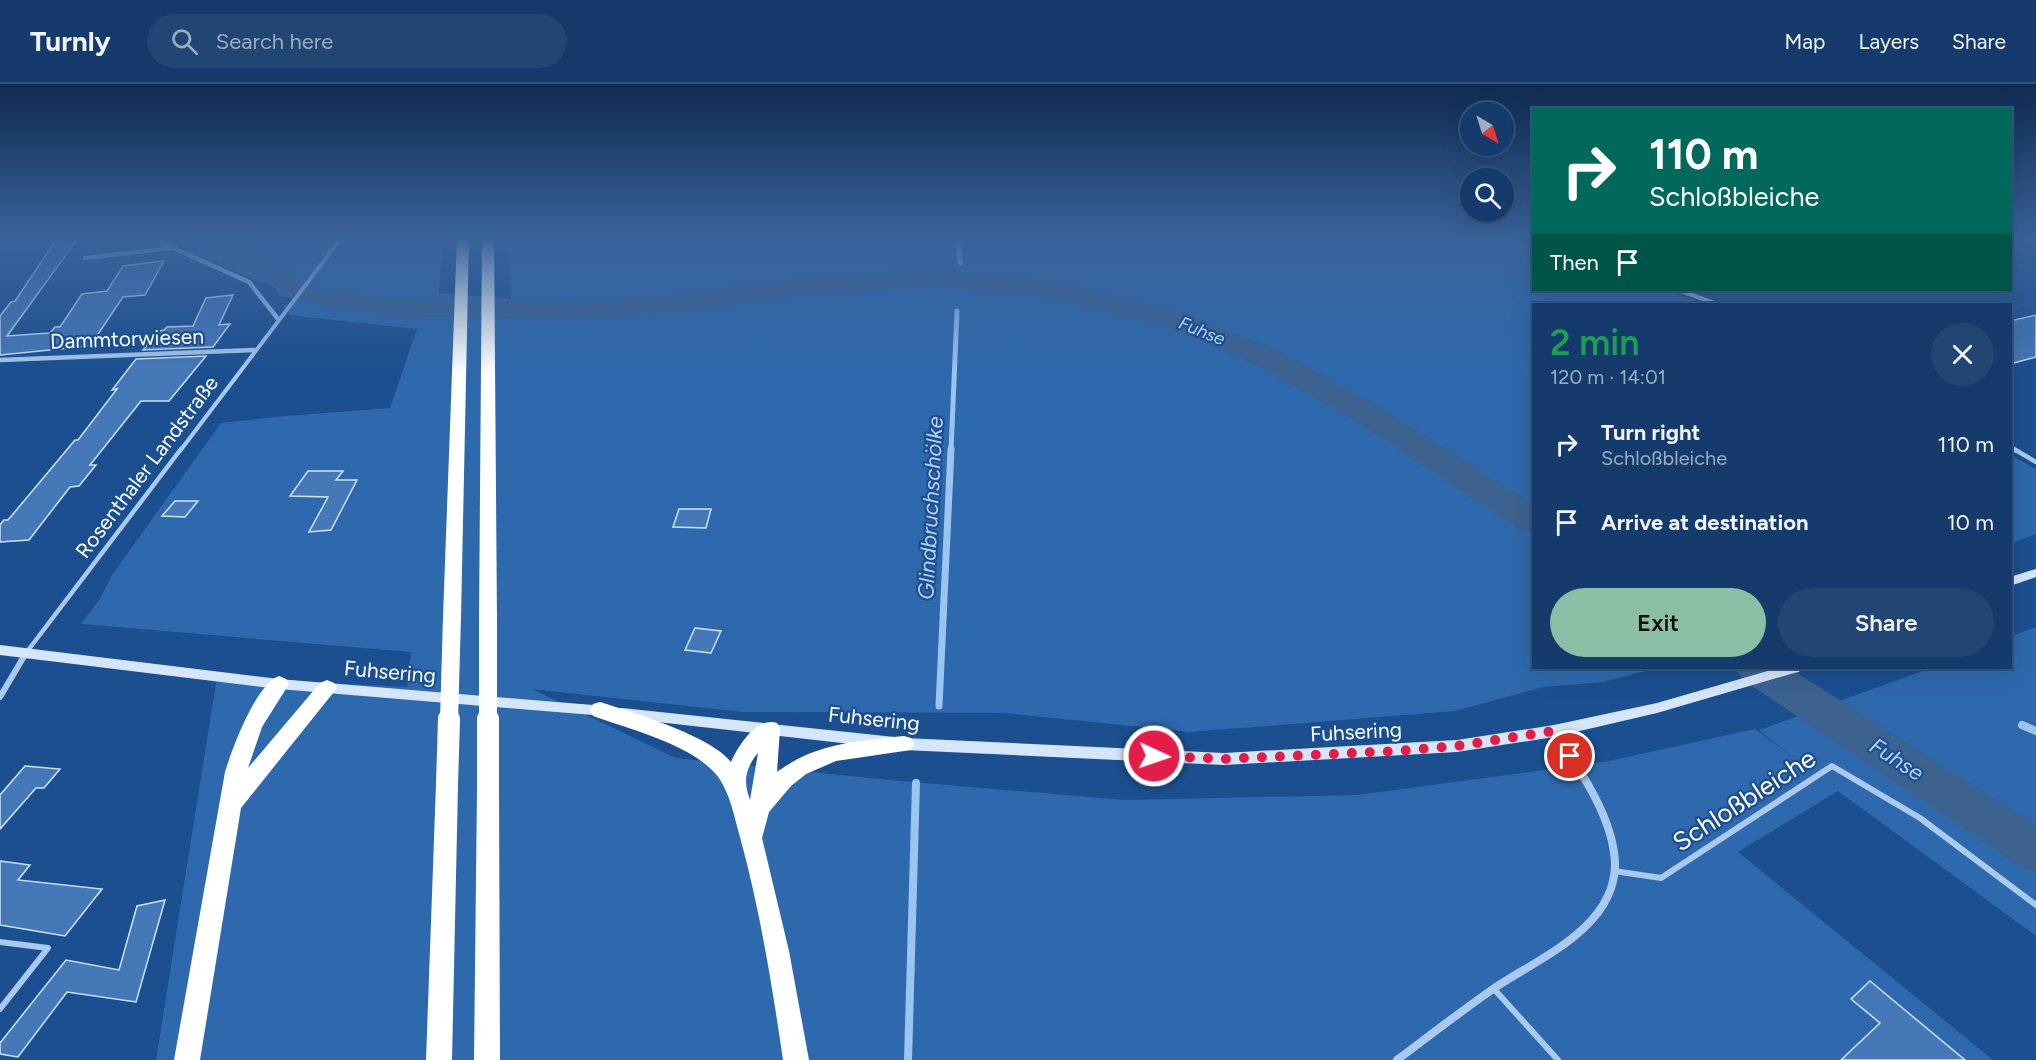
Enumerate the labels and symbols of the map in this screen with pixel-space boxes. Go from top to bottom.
north arrow [1460,102,1514,156]
water label: Fuhse [1176,312,1228,350]
street label: Dammtorwiesen [50,323,204,354]
street label: Rosenthaler Landstraße [70,371,223,563]
water label: Glindbruchschölke [912,416,949,600]
street label: Fuhsering [343,655,437,688]
street label: Fuhsering [827,701,921,736]
street label: Fuhsering [1309,717,1403,746]
position arrow [1122,724,1186,788]
pin [1544,730,1595,781]
water label: Fuhse [1865,732,1929,787]
street label: Schloßbleiche [1667,742,1821,858]

